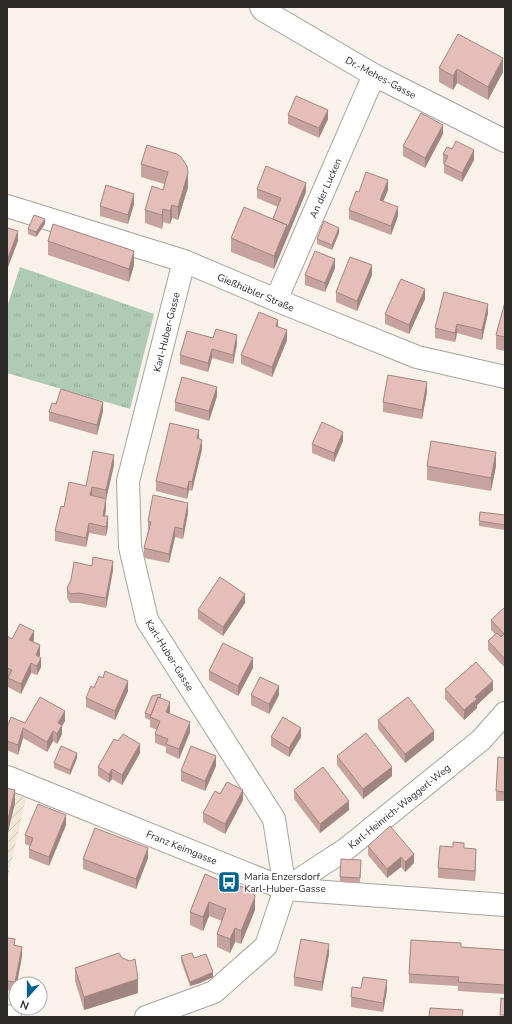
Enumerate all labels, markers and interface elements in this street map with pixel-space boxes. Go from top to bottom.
street label: Dr.-Mehes-Gasse [343,53,418,102]
street label: An der Lucken [306,156,345,221]
street label: Gießhübler Straße [215,270,296,315]
street label: Karl-Huber-Gasse [150,291,184,374]
street label: Karl-Huber-Gasse [142,617,197,694]
street label: Karl-Heinrich-Waggerl-Weg [346,761,454,852]
street label: Franz Keimgasse [144,827,219,869]
bus stop icon: Maria Enzersdorf Karl-Huber-Gasse [216,869,242,895]
place label: Maria Enzersdorf Karl-Huber-Gasse [244,870,326,896]
north arrow [8,976,48,1016]
text: N [18,996,31,1013]

